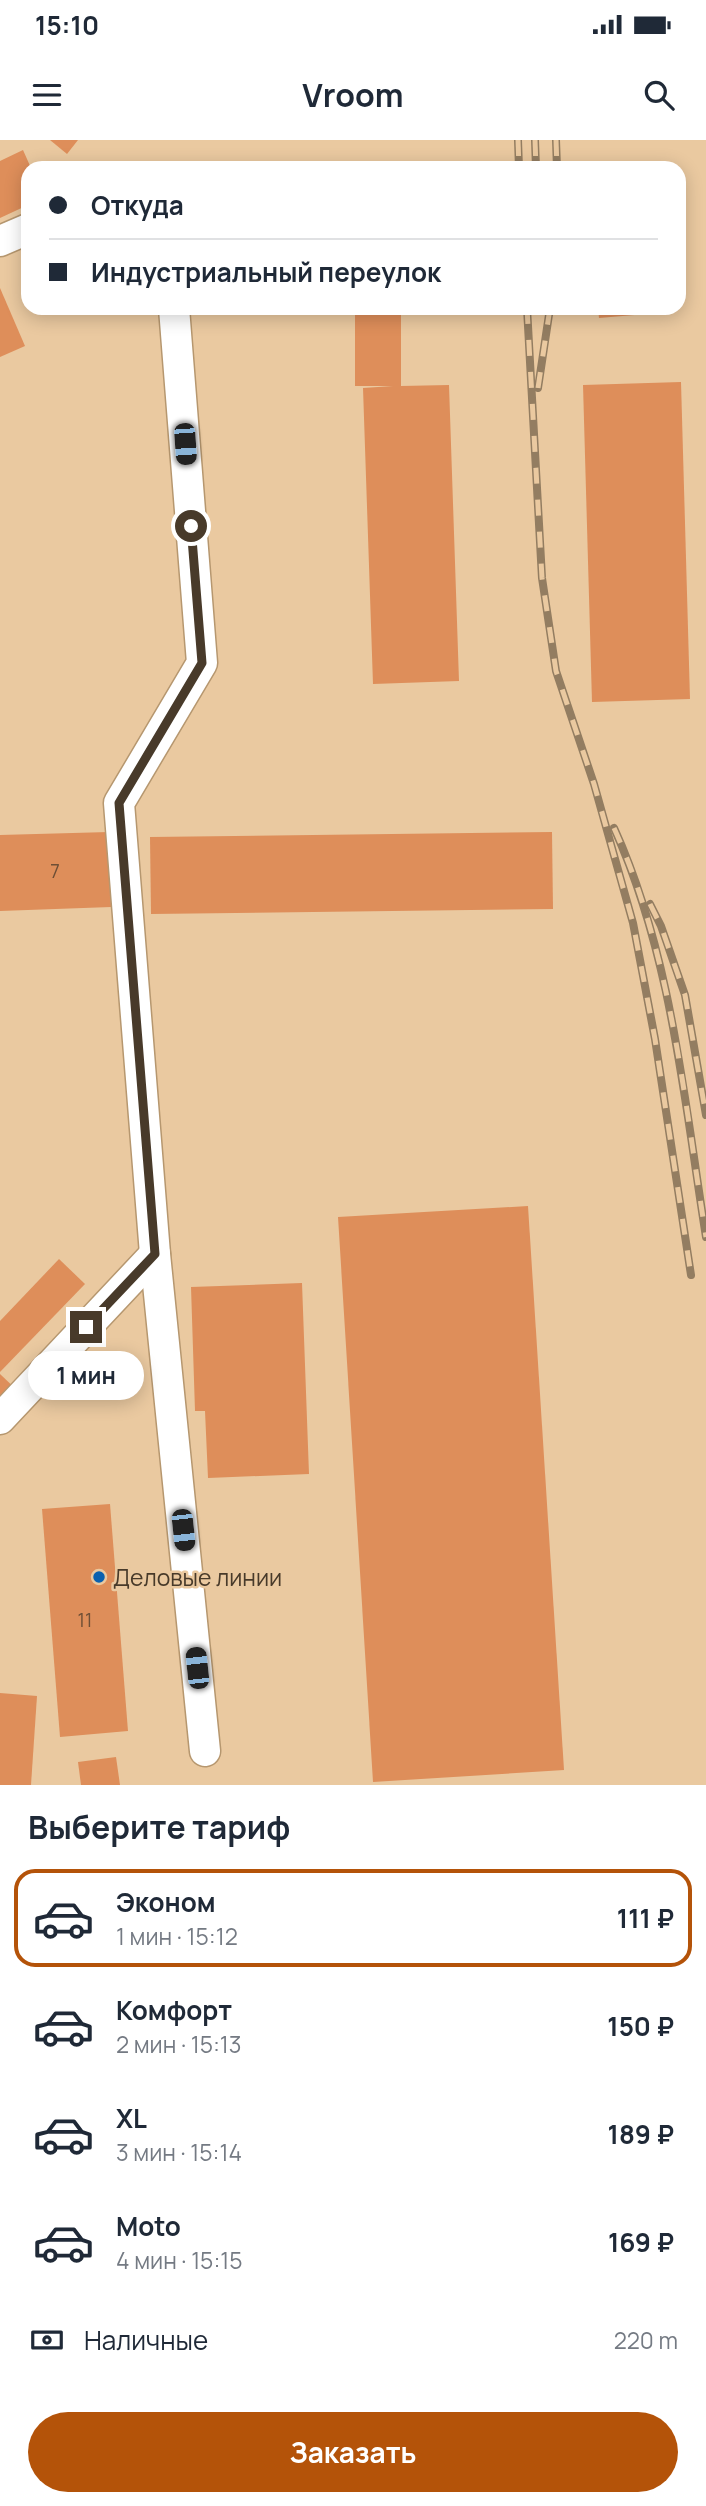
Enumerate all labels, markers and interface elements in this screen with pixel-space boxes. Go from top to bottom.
text: 15:10 [35,7,99,43]
text: Vroom [302,73,404,117]
icon: menu [28,76,66,114]
icon: search [640,76,678,114]
text: Откуда [91,187,184,223]
text: Индустриальный переулок [91,254,441,290]
car [174,422,197,466]
route start [175,510,207,542]
house number: 7 [50,858,60,884]
route end [70,1311,102,1343]
callout: 1 мин [28,1352,144,1400]
text: 1 мин [56,1359,116,1391]
car [171,1508,196,1552]
place label: Деловые линии [113,1561,282,1593]
marker: Деловые линии [91,1569,107,1585]
house number: 11 [78,1607,92,1633]
car [185,1646,210,1690]
text: Выберите тариф [28,1805,290,1849]
text: Эконом [116,1884,216,1920]
icon: car [32,1887,95,1950]
text: 111 ₽ [617,1900,674,1936]
text: 1 мин · 15:12 [116,1920,238,1952]
text: Комфорт [116,1992,232,2028]
icon: car [32,1995,95,2058]
text: 150 ₽ [607,2008,674,2044]
text: 2 мин · 15:13 [116,2028,242,2060]
text: XL [116,2100,147,2136]
icon: car [32,2103,95,2166]
text: 189 ₽ [608,2116,674,2152]
text: 3 мин · 15:14 [116,2136,242,2168]
text: Moto [116,2208,181,2244]
icon: car [32,2211,95,2274]
text: 169 ₽ [608,2224,674,2260]
text: 4 мин · 15:15 [116,2244,243,2276]
icon: cash [28,2321,66,2359]
text: Наличные [84,2322,208,2358]
text: 220 m [614,2324,678,2356]
button: Заказать [28,2412,678,2492]

